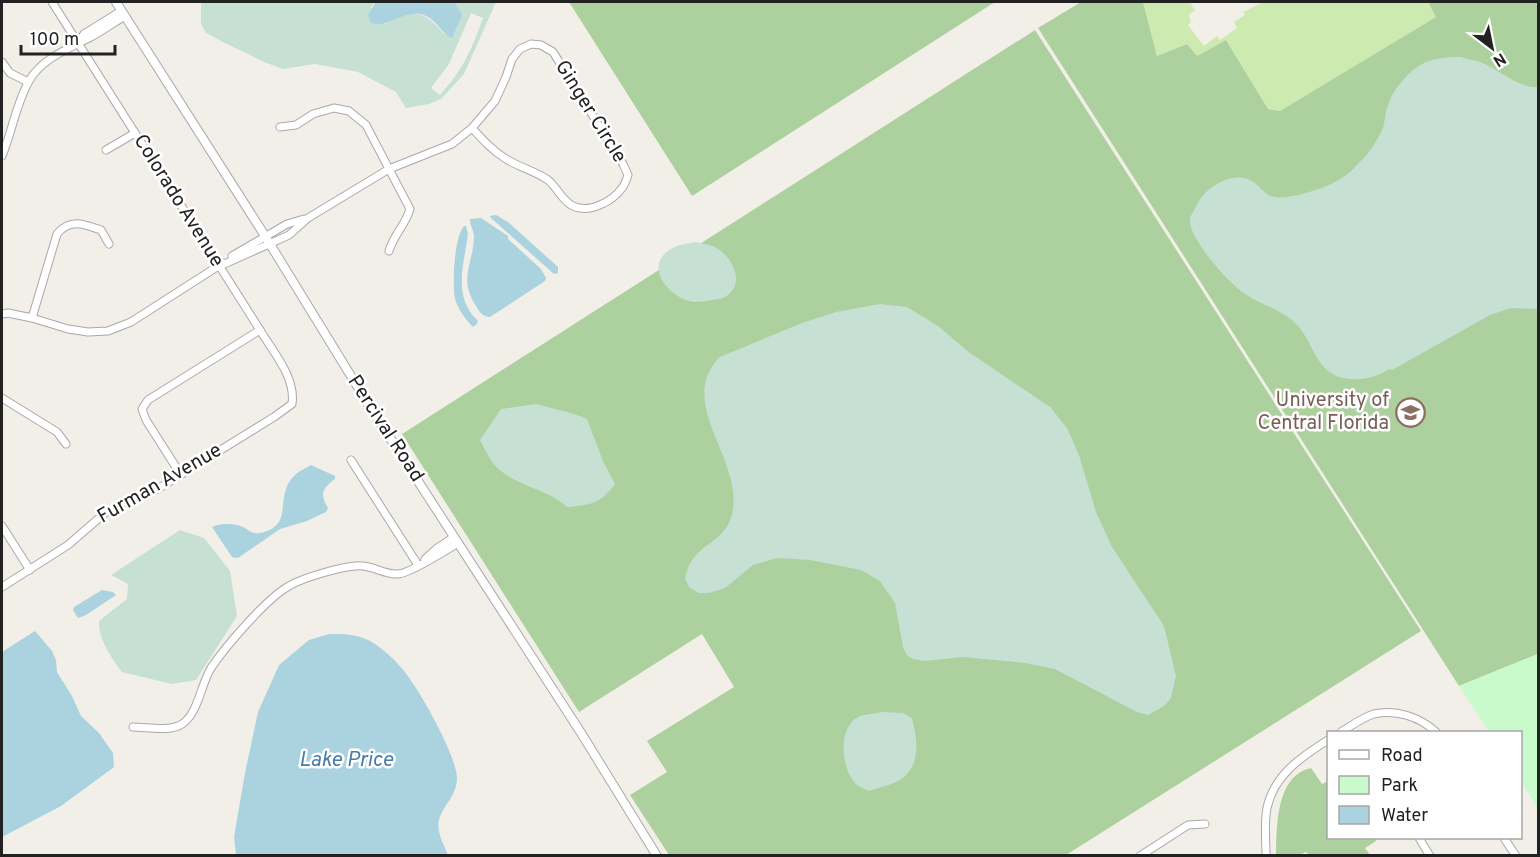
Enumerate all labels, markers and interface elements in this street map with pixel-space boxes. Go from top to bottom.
scale bar [21,18,116,56]
north arrow [1462,18,1522,78]
text: 100 m [30,29,79,52]
text: N [1489,47,1509,71]
street label: Ginger Circle [548,56,632,168]
street label: Colorado Avenue [127,130,229,272]
street label: Percival Road [341,371,429,487]
place label: University of Central Florida [1257,388,1389,437]
school or university icon: University of Central Florida [1394,397,1426,429]
street label: Furman Avenue [93,438,227,530]
legend [1327,731,1522,839]
text: Road [1381,745,1423,768]
water label: Lake Price [299,747,394,774]
text: Park [1381,775,1418,798]
text: Water [1381,805,1428,828]

